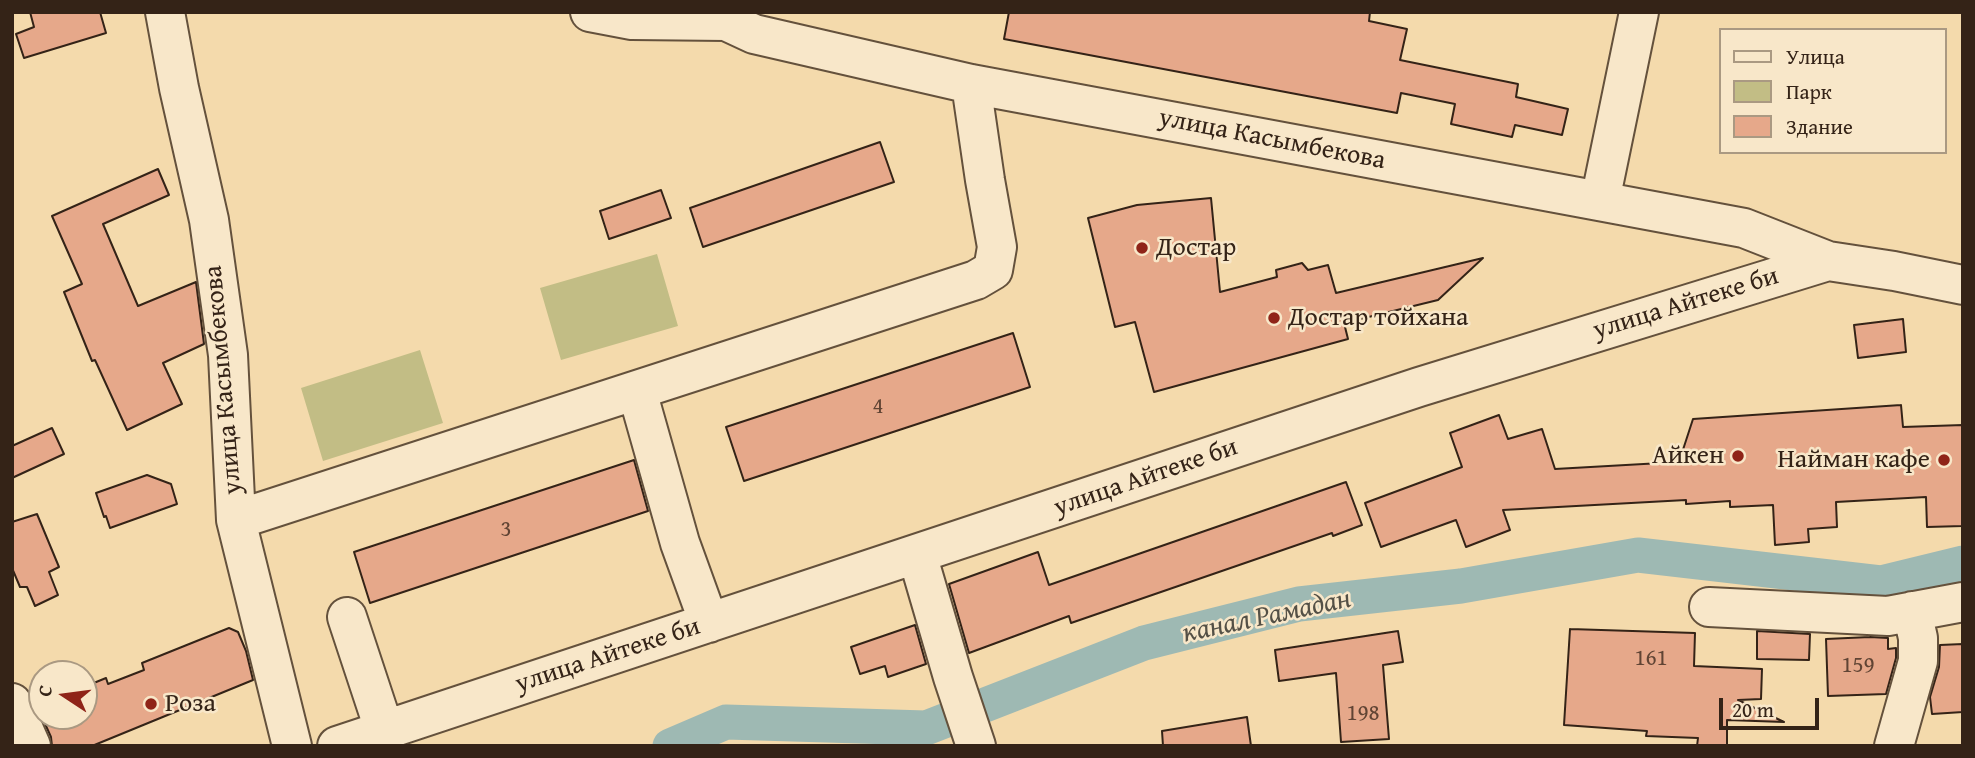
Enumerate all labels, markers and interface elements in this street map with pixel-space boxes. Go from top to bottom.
legend [1720,28,1947,154]
text: Улица [1786,41,1845,72]
text: Парк [1786,76,1832,107]
street label: улица Касымбекова [1156,103,1388,177]
text: Здание [1786,111,1853,142]
place label: Достар [1156,232,1236,264]
marker: Достар [1134,240,1150,256]
street label: улица Айтеке би [1590,261,1782,347]
street label: улица Касымбекова [198,264,250,496]
place label: Достар тойхана [1288,302,1468,334]
marker: Достар тойхана [1266,310,1282,326]
house number: 4 [872,393,884,421]
street label: улица Айтеке би [1050,432,1242,524]
place label: Айкен [1652,440,1724,472]
place label: Найман кафе [1778,444,1930,476]
marker: Айкен [1730,448,1746,464]
marker: Найман кафе [1936,452,1952,468]
house number: 3 [500,516,512,544]
water label: канал Рамадан [1180,583,1354,651]
street label: улица Айтеке би [512,611,704,701]
house number: 161 [1634,645,1668,673]
house number: 159 [1841,652,1875,680]
north arrow [28,660,98,730]
text: С [30,682,59,699]
scale bar [1723,684,1823,728]
place label: Роза [165,688,216,720]
text: 20 m [1732,694,1774,725]
marker: Роза [143,696,159,712]
house number: 198 [1346,700,1380,728]

